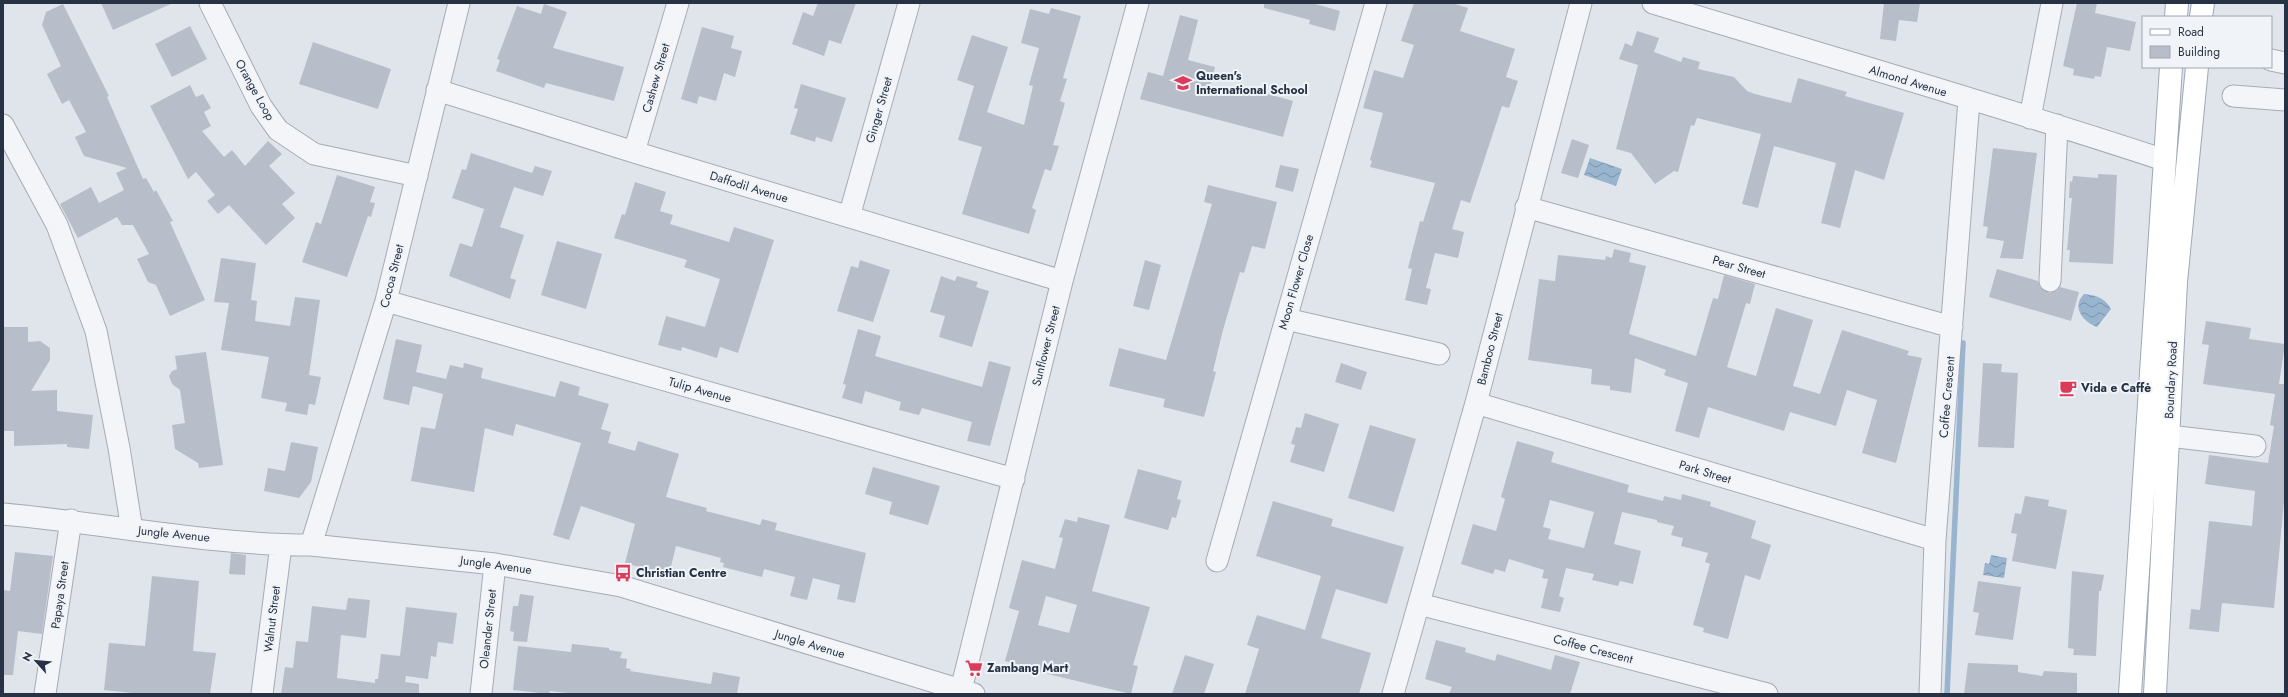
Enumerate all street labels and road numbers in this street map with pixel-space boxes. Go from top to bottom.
street label: Cashew Street [637,41,675,115]
street label: Orange Loop [231,56,279,124]
street label: Almond Avenue [1867,61,1949,101]
street label: Ginger Street [861,75,897,145]
street label: Daffodil Avenue [708,167,790,207]
street label: Moon Flower Close [1274,232,1318,332]
street label: Cocoa Street [375,242,409,310]
street label: Pear Street [1710,251,1768,283]
street label: Sunflower Street [1027,304,1065,388]
street label: Bamboo Street [1472,311,1508,387]
street label: Boundary Road [2160,341,2182,419]
street label: Coffee Crescent [1934,355,1960,439]
street label: Tulip Avenue [666,372,734,408]
street label: Park Street [1677,456,1733,488]
street label: Jungle Avenue [135,521,211,547]
street label: Jungle Avenue [457,551,533,579]
street label: Papaya Street [46,560,74,630]
street label: Walnut Street [259,585,285,653]
street label: Oleander Street [475,588,501,670]
street label: Jungle Avenue [771,624,847,663]
street label: Coffee Crescent [1551,630,1635,668]

